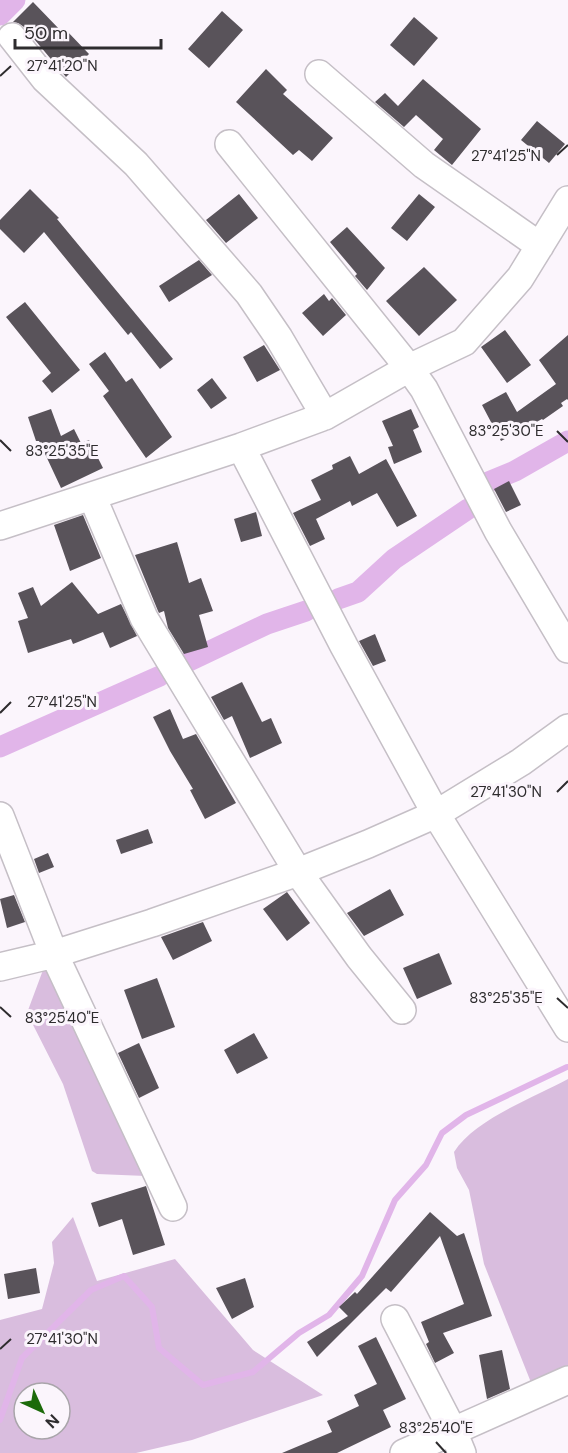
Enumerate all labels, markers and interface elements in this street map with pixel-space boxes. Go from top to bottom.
scale bar [15,12,160,50]
text: 50 m [24,21,68,45]
text: 27°41'20"N [26,56,98,76]
text: 27°41'25"N [471,146,541,166]
text: 83°25'30"E [468,421,544,441]
text: 83°25'35"E [25,441,99,461]
text: 27°41'25"N [27,692,97,712]
text: 27°41'30"N [470,782,542,802]
text: 83°25'35"E [469,988,543,1008]
text: 83°25'40"E [25,1008,99,1028]
text: 27°41'30"N [26,1329,98,1349]
north arrow [12,1381,72,1441]
text: N [41,1410,64,1433]
text: 83°25'40"E [399,1418,473,1438]

